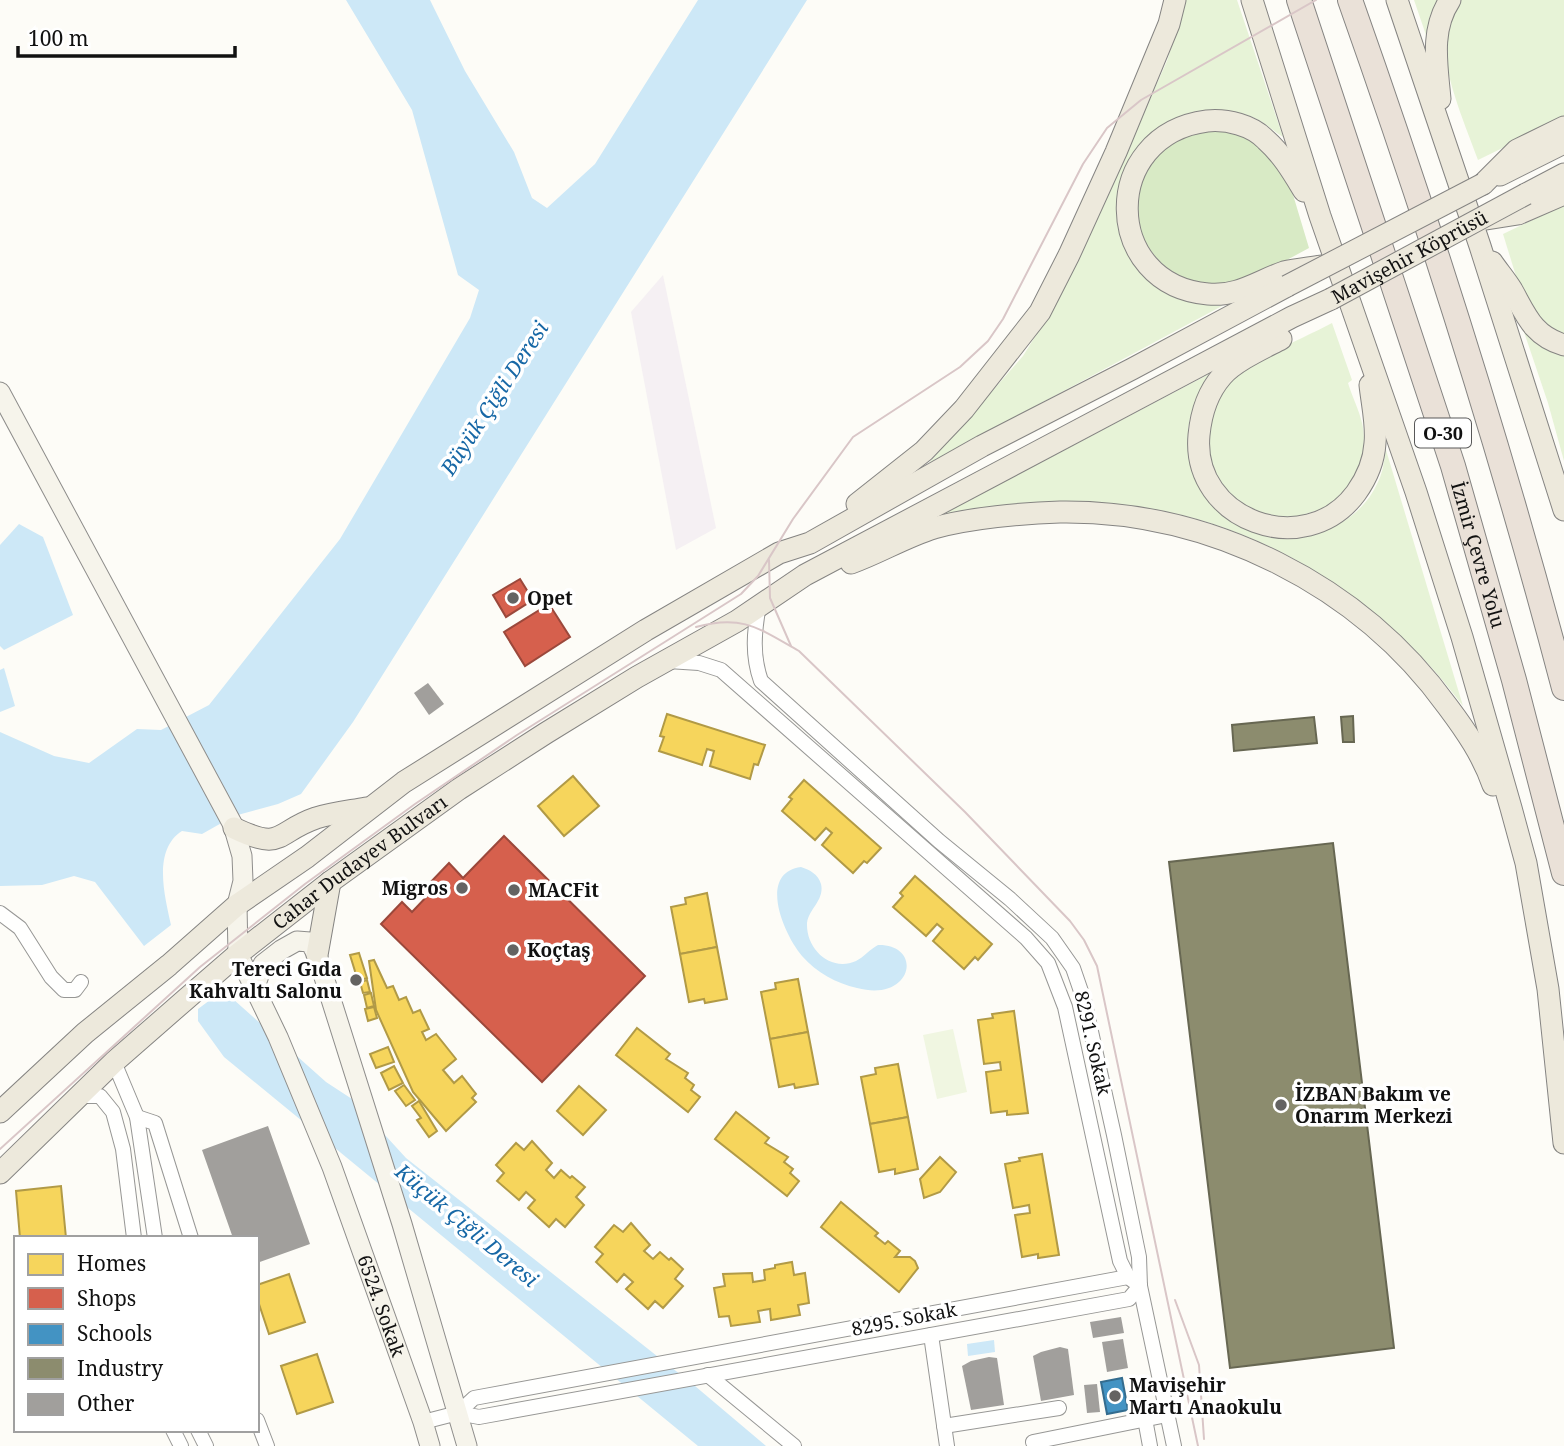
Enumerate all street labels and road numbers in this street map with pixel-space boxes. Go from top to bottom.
street label: Mavişehir Köprüsü [1327,204,1492,309]
road number: O-30 [1415,418,1471,447]
street label: İzmir Çevre Yolu [1445,478,1511,631]
street label: Cahar Dudayev Bulvarı [267,789,452,935]
street label: 8291. Sokak [1068,988,1118,1099]
street label: 6524. Sokak [351,1251,412,1361]
street label: 8295. Sokak [849,1296,960,1342]

